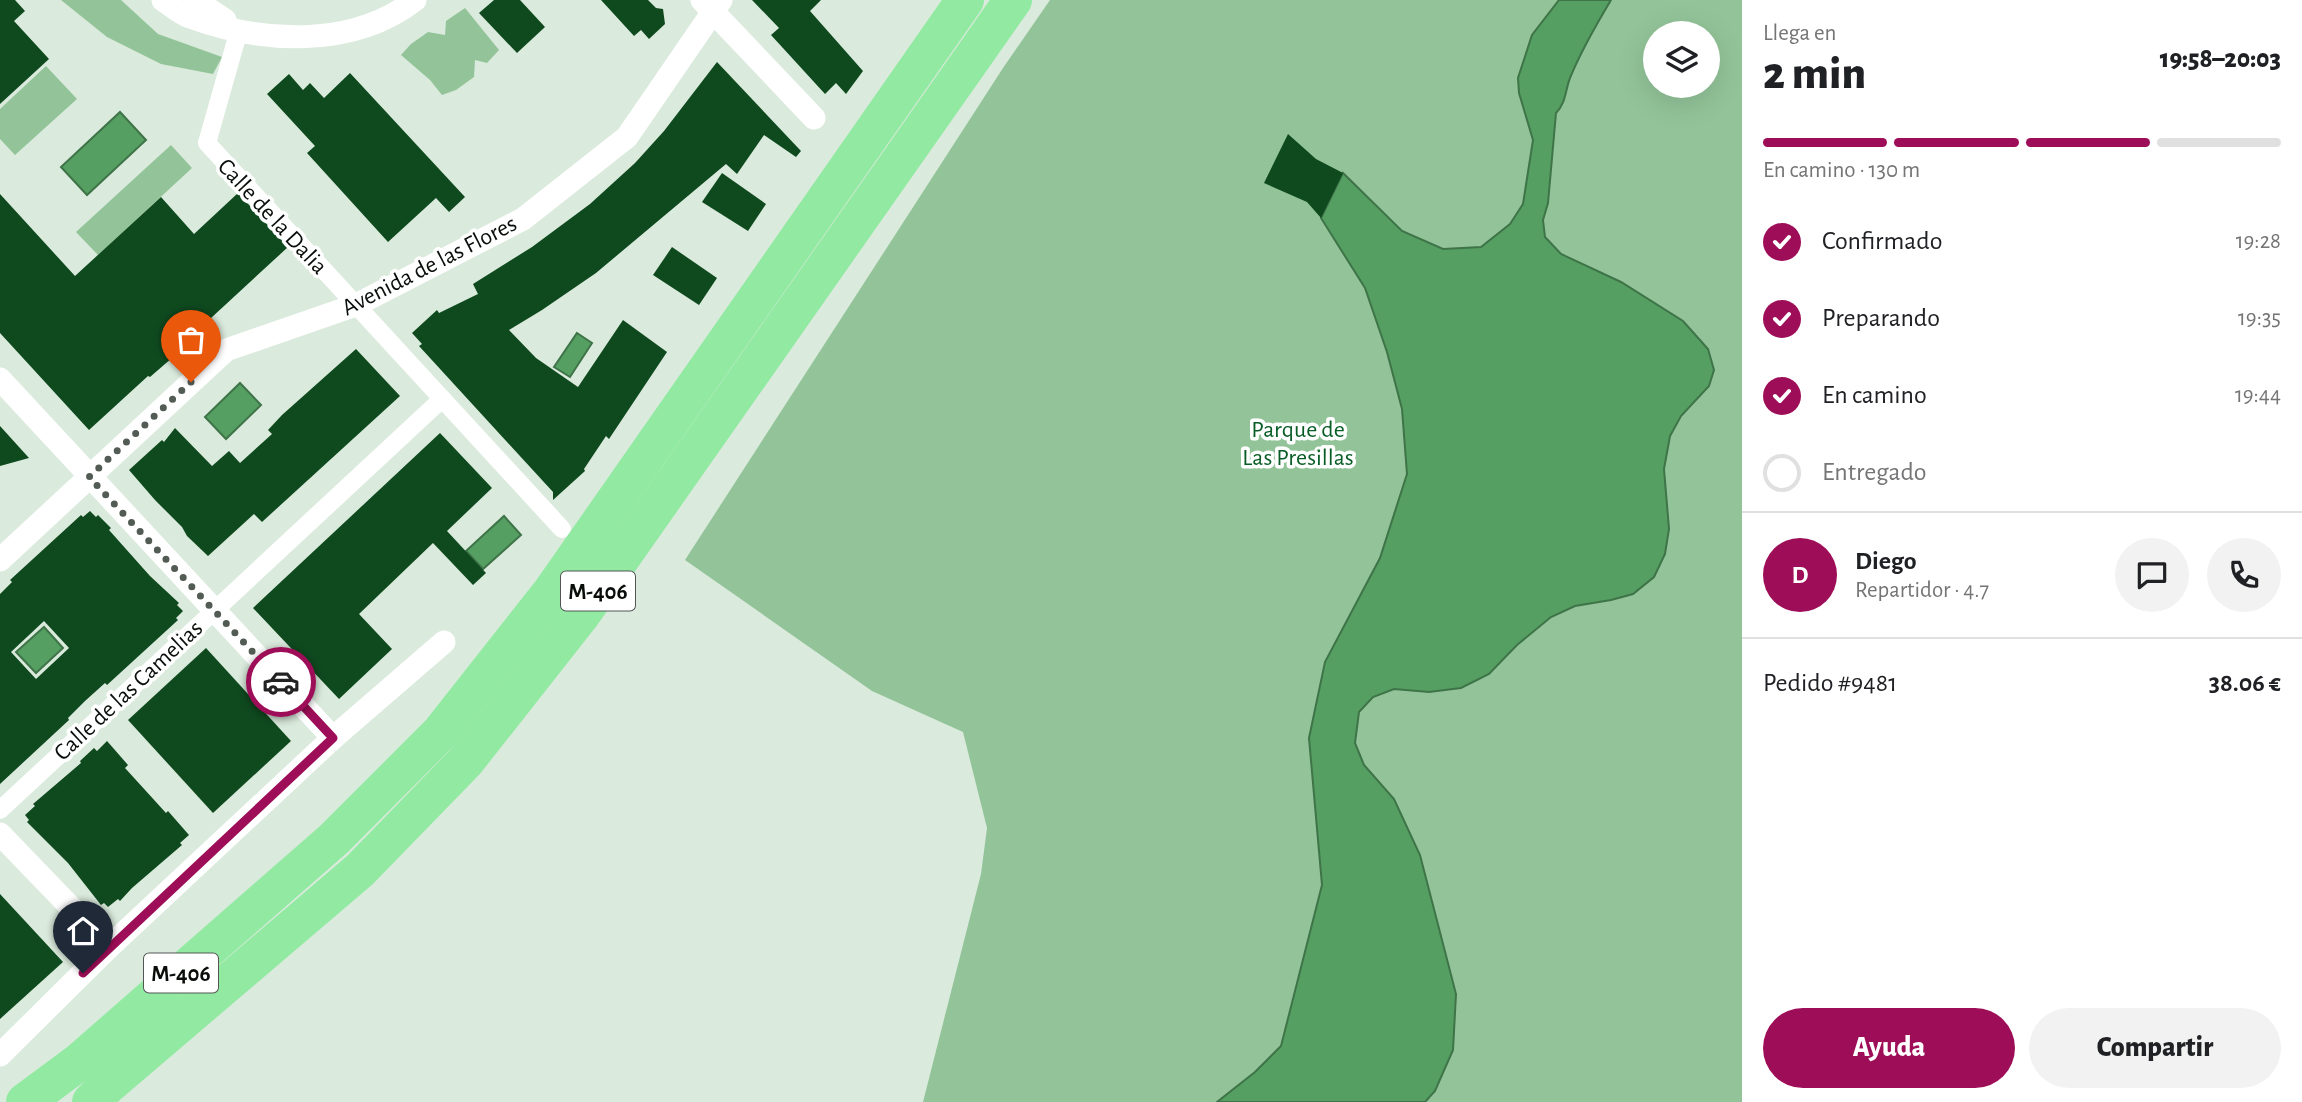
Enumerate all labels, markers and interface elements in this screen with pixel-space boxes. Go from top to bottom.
map controls [1643,21,1720,98]
button: layers [1643,21,1720,98]
text: Llega en [1763,22,1836,45]
text: 19:58–20:03 [2160,46,2281,72]
text: 2 min [1763,51,1866,97]
street label: Calle de la Dalia [213,154,332,279]
text: En camino · 130 m [1763,159,1920,182]
street label: Avenida de las Flores [338,211,521,320]
icon: check [1763,223,1801,261]
text: Confirmado [1822,228,1943,254]
text: 19:28 [2236,230,2281,253]
icon: check [1763,300,1801,338]
text: Preparando [1822,305,1940,331]
text: 19:35 [2238,307,2281,330]
pin [161,310,221,382]
icon: bag [172,321,210,359]
icon: check [1763,377,1801,415]
text: En camino [1822,382,1927,408]
text: 19:44 [2235,384,2281,407]
park label: Parque de Las Presillas [1242,418,1354,470]
text: Entregado [1822,459,1927,485]
button: chat [2115,538,2189,612]
button: phone [2207,538,2281,612]
text: Diego [1855,548,1917,574]
text: D [1791,562,1809,588]
road number: M-406 [561,572,635,610]
text: Repartidor · 4.7 [1855,579,1989,602]
street label: Calle de las Camelias [50,616,207,765]
courier [246,647,316,717]
icon: car [262,663,300,701]
text: Pedido #9481 [1763,670,1897,696]
text: 38.06 € [2209,670,2281,696]
pin [53,901,113,973]
icon: home [64,912,102,950]
road number: M-406 [144,954,218,992]
button: Ayuda [1763,1008,2015,1088]
button: Compartir [2029,1008,2281,1088]

